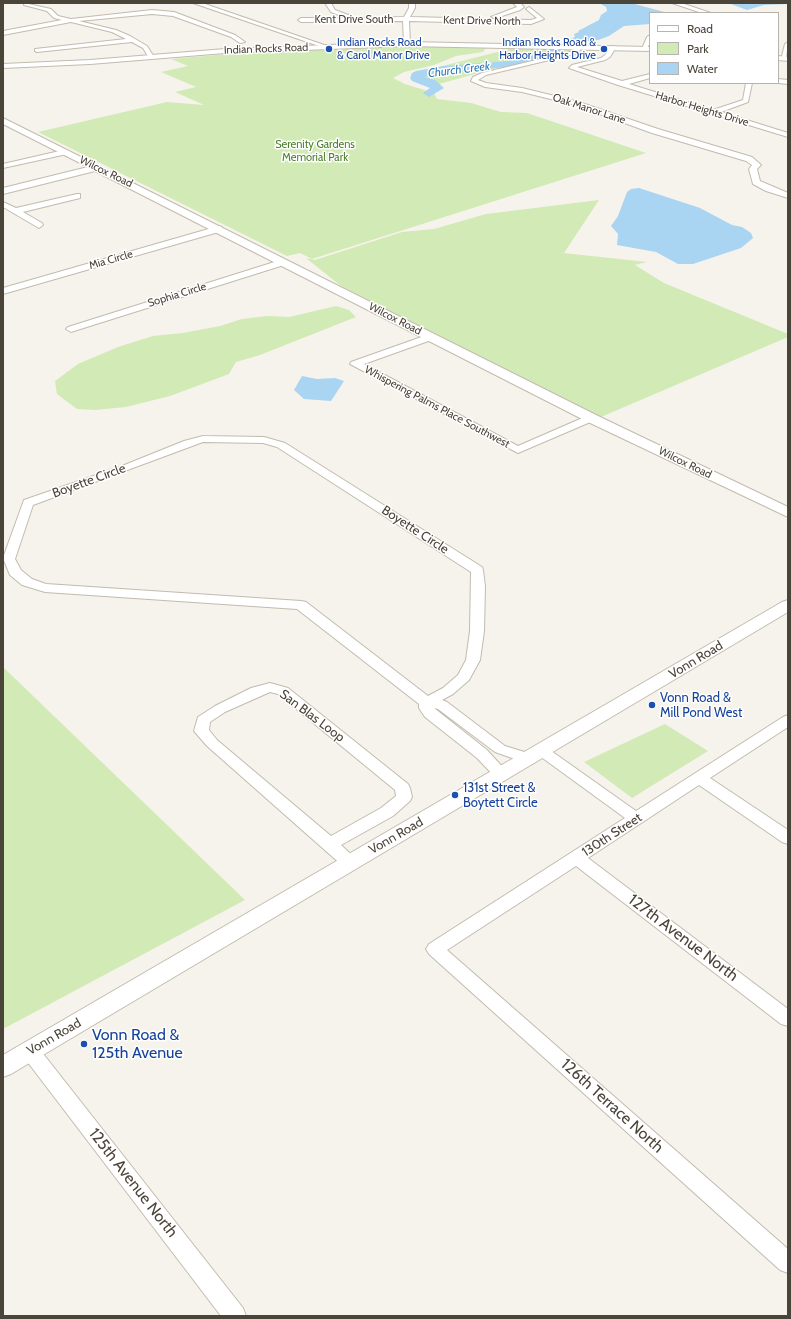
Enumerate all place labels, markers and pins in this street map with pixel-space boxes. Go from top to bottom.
place label: Indian Rocks Road & Carol Manor Drive [337,36,430,62]
place label: Indian Rocks Road & Harbor Heights Drive [499,36,596,62]
marker: Indian Rocks Road & Carol Manor Drive [324,44,334,54]
marker: Indian Rocks Road & Harbor Heights Drive [599,44,609,54]
place label: Vonn Road & Mill Pond West [660,690,742,721]
marker: Vonn Road & Mill Pond West [647,700,657,710]
place label: 131st Street & Boytett Circle [463,780,538,811]
marker: 131st Street & Boytett Circle [450,790,460,800]
place label: Vonn Road & 125th Avenue [92,1025,183,1063]
marker: Vonn Road & 125th Avenue [79,1039,89,1049]

